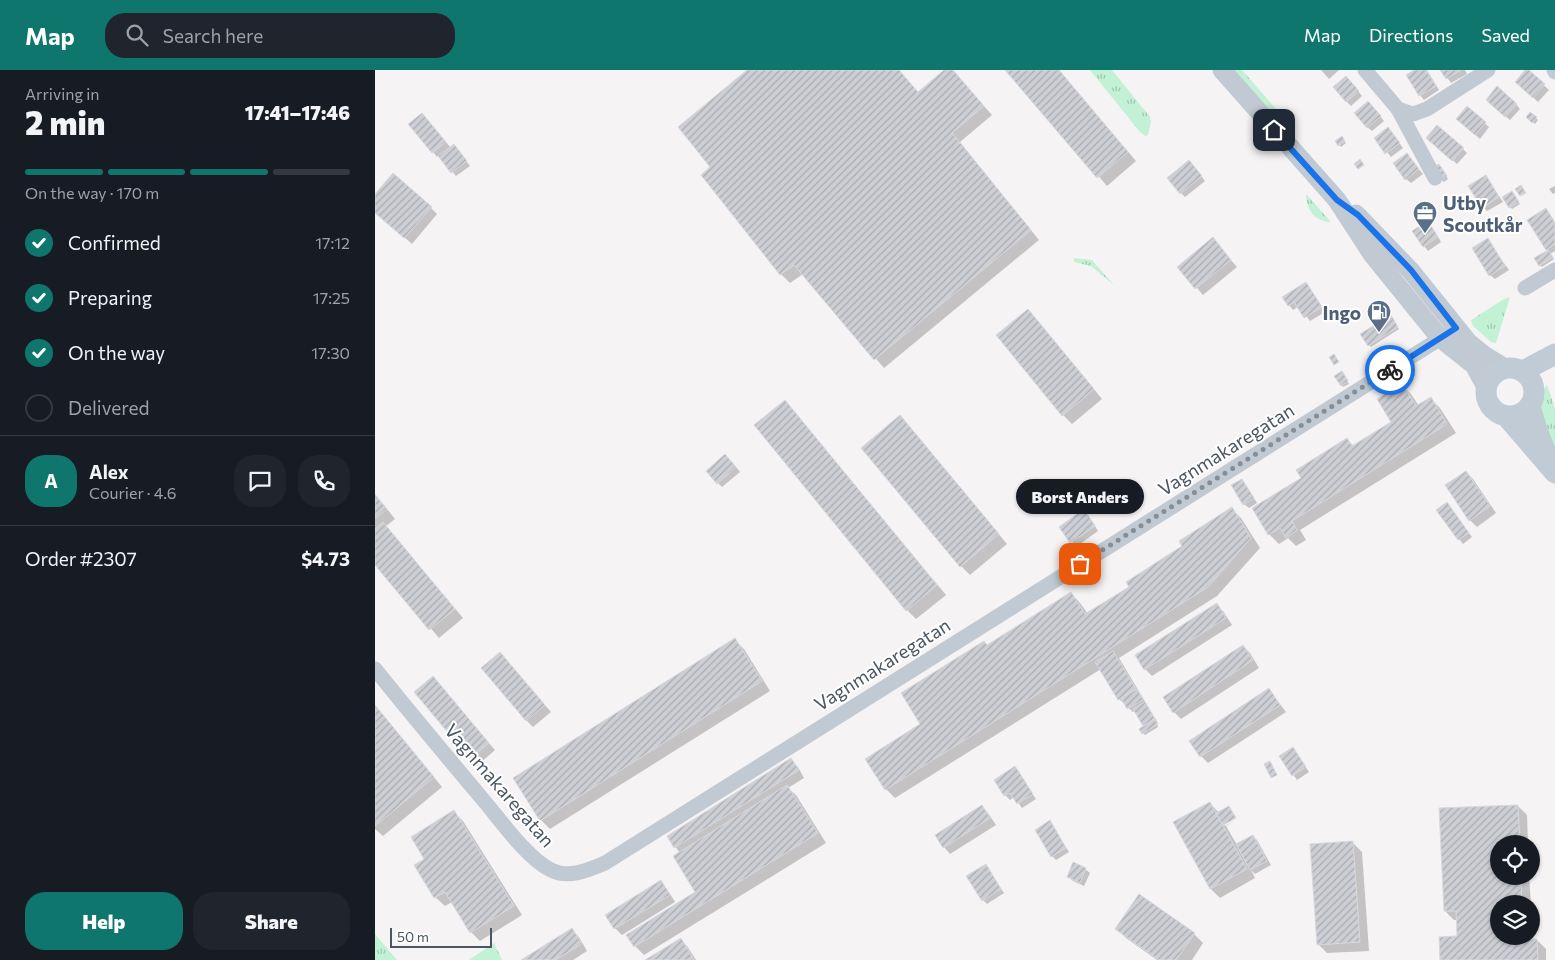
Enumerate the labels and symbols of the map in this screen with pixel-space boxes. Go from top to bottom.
pin [1253,109,1295,151]
place label: Utby Scoutkår [1443,191,1523,236]
office icon: Utby Scoutkår [1412,200,1438,234]
fuel station icon: Ingo [1366,299,1392,333]
place label: Ingo [1322,301,1361,324]
courier [1365,345,1415,395]
street label: Vagnmakaregatan [1154,398,1298,500]
callout: Borst Anders [1016,479,1144,514]
pin [1059,543,1101,585]
street label: Vagnmakaregatan [810,613,954,715]
street label: Vagnmakaregatan [440,719,560,851]
scale bar [390,925,493,948]

